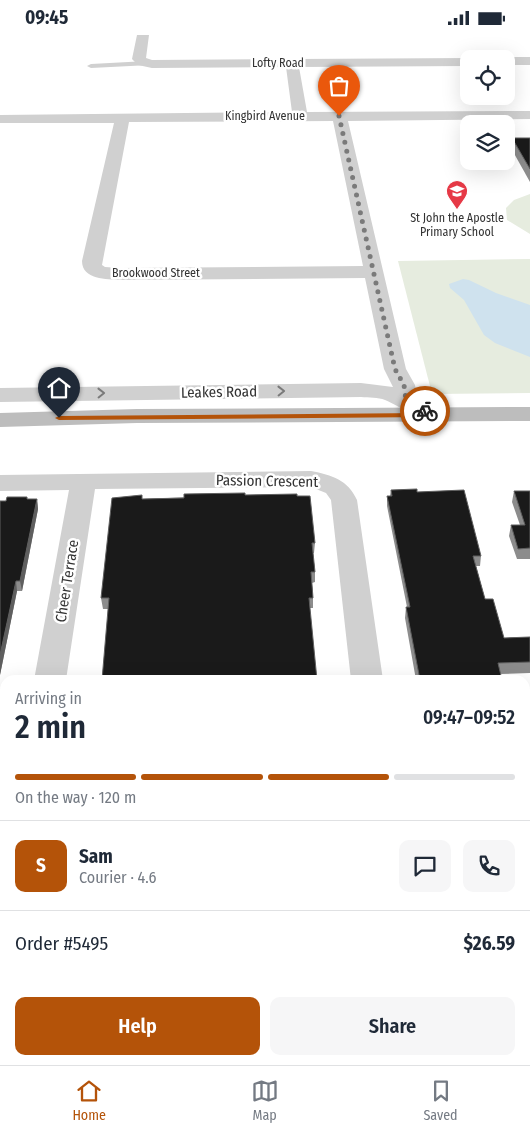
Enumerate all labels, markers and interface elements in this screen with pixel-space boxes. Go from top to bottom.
text: 09:45 [25,6,68,29]
map controls [460,50,515,170]
button: locate [460,50,515,105]
street label: Lofty Road [252,56,304,70]
pin [318,65,360,116]
icon: bag [325,72,353,100]
street label: Kingbird Avenue [225,109,305,123]
button: layers [460,115,515,170]
school or university icon: St John the Apostle Primary School [445,179,469,210]
place label: St John the Apostle Primary School [410,211,504,239]
street label: Brookwood Street [112,266,200,280]
pin [38,367,80,418]
icon: home [45,374,73,402]
street label: Leakes Road [181,382,257,402]
one-way arrow [278,386,285,396]
courier [400,386,450,436]
one-way arrow [98,388,105,398]
icon: bike [411,397,439,425]
street label: Passion Crescent [216,471,318,491]
street label: Cheer Terrace [52,538,82,624]
text: Arriving in [15,689,82,708]
text: 09:47–09:52 [423,706,515,729]
text: 2 min [15,708,86,746]
text: On the way · 120 m [15,788,136,807]
button: chat [399,840,451,892]
button: phone [463,840,515,892]
text: Sam [79,845,113,868]
text: S [36,854,46,877]
text: Courier · 4.6 [79,868,157,887]
text: Order #5495 [15,932,108,955]
text: $26.59 [464,932,515,955]
button: Help [15,997,260,1055]
button: Share [270,997,515,1055]
tab: Home [72,1077,106,1124]
tab: Map [251,1077,279,1124]
tab: Saved [423,1077,458,1124]

